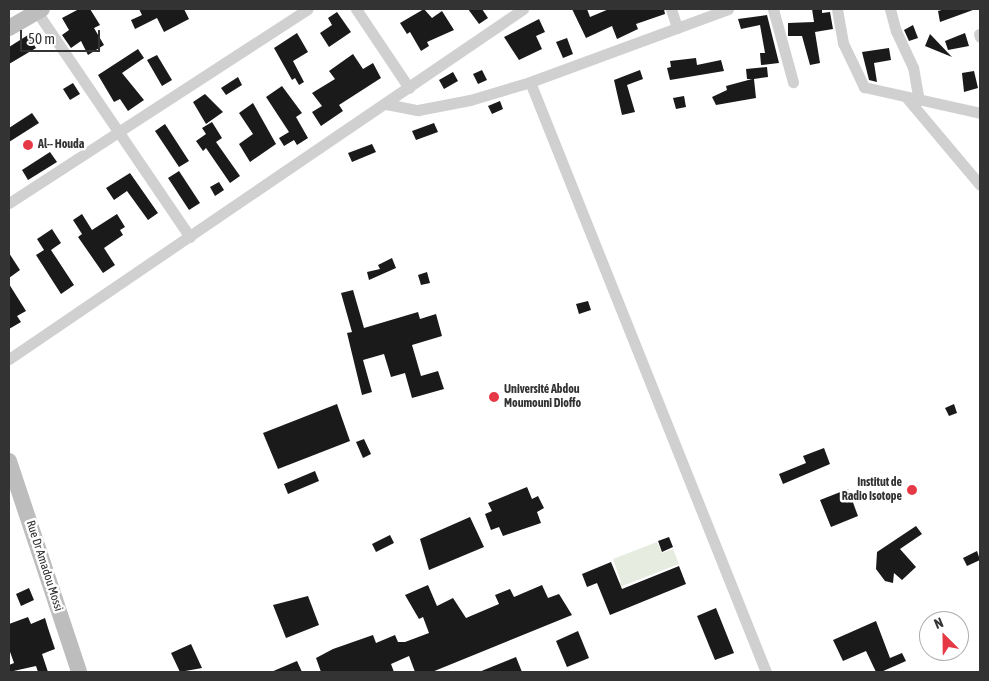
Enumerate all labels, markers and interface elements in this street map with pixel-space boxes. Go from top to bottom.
scale bar [22,20,102,52]
text: 50 m [28,30,55,47]
place label: Al-- Houda [38,138,84,152]
marker: Al-- Houda [22,139,34,151]
place label: Université Abdou Moumouni Dioffo [504,383,581,411]
marker: Université Abdou Moumouni Dioffo [488,391,500,403]
place label: Institut de Radio Isotope [842,476,902,504]
marker: Institut de Radio Isotope [906,484,918,496]
street label: Rue Dr Amadou Mossi [23,519,65,613]
north arrow [919,611,969,661]
text: N [932,614,945,632]

